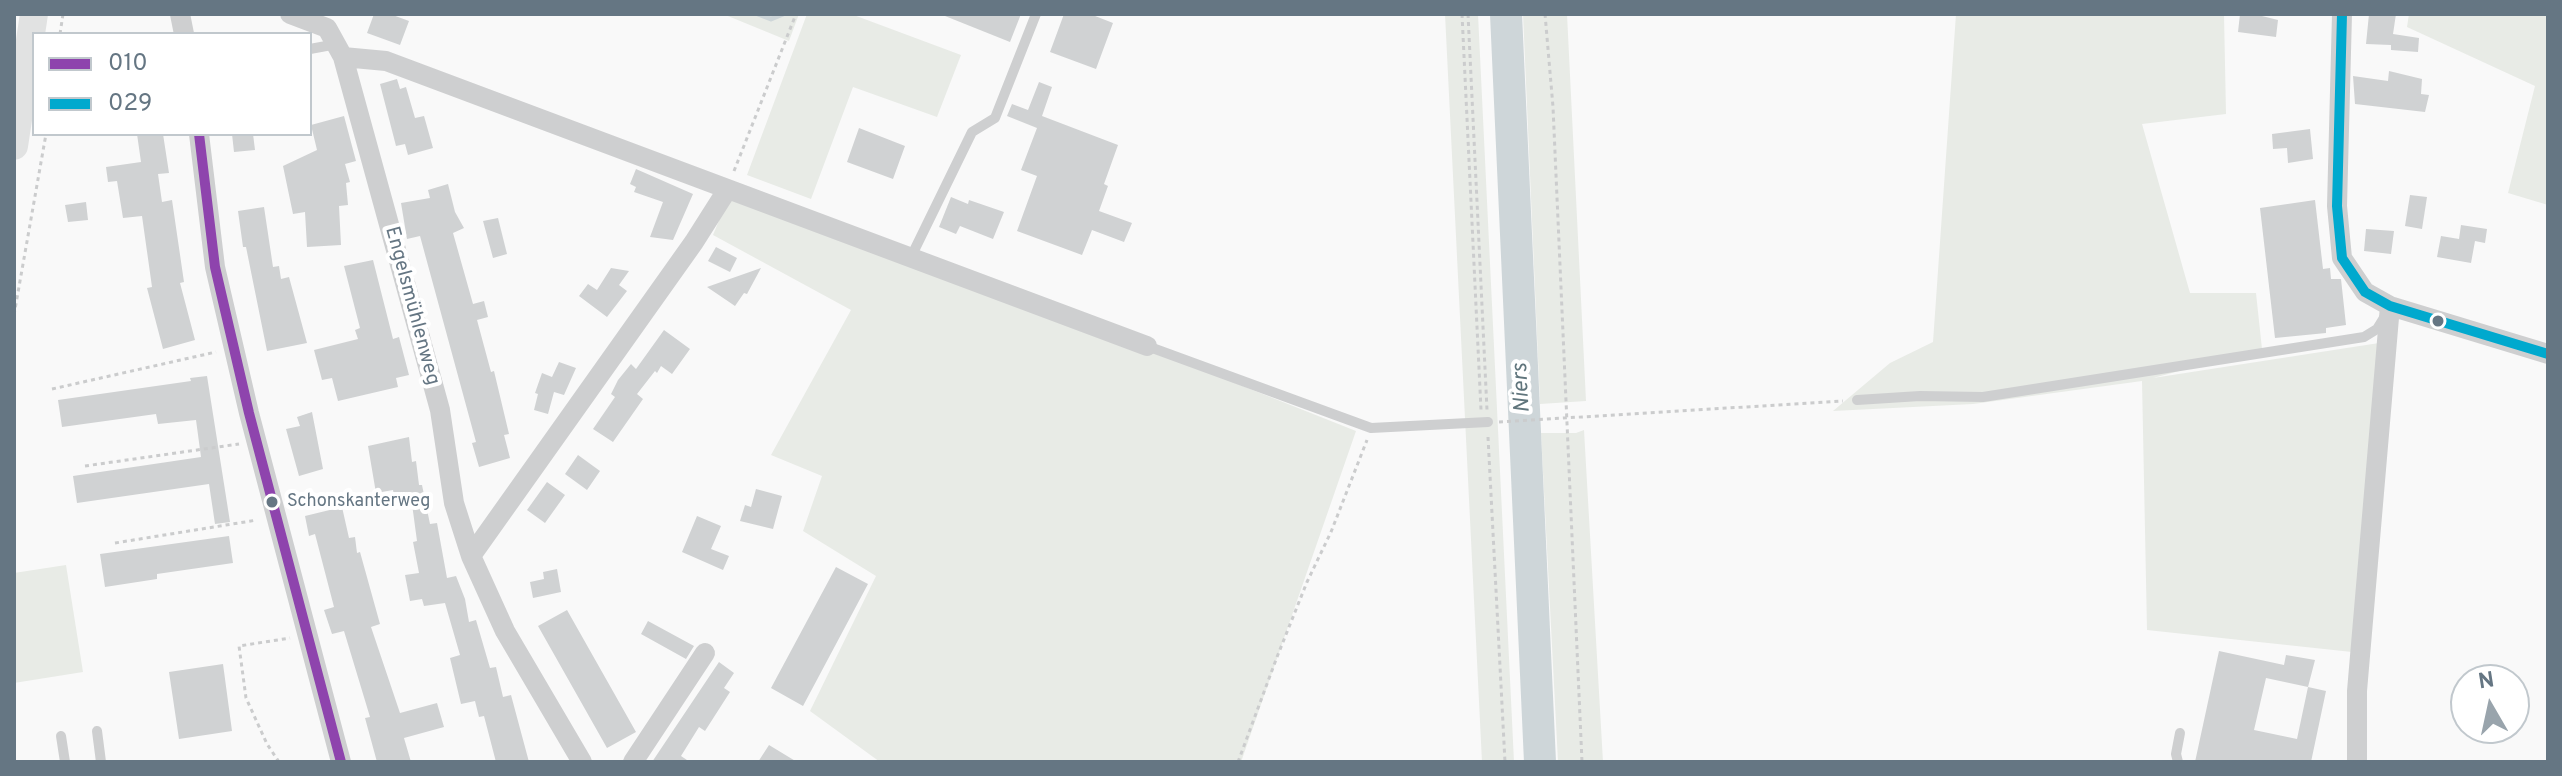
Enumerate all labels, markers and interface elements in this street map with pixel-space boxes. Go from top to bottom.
legend [32,32,312,136]
text: 010 [108,49,148,79]
text: 029 [108,89,152,119]
street label: Engelsmühlenweg [378,224,444,388]
unlabelled marker [2430,313,2446,329]
water label: Niers [1509,362,1537,414]
place label: Schonskanterweg [287,491,430,513]
marker: Schonskanterweg [264,494,280,510]
north arrow [2450,664,2530,744]
text: N [2477,667,2496,696]

